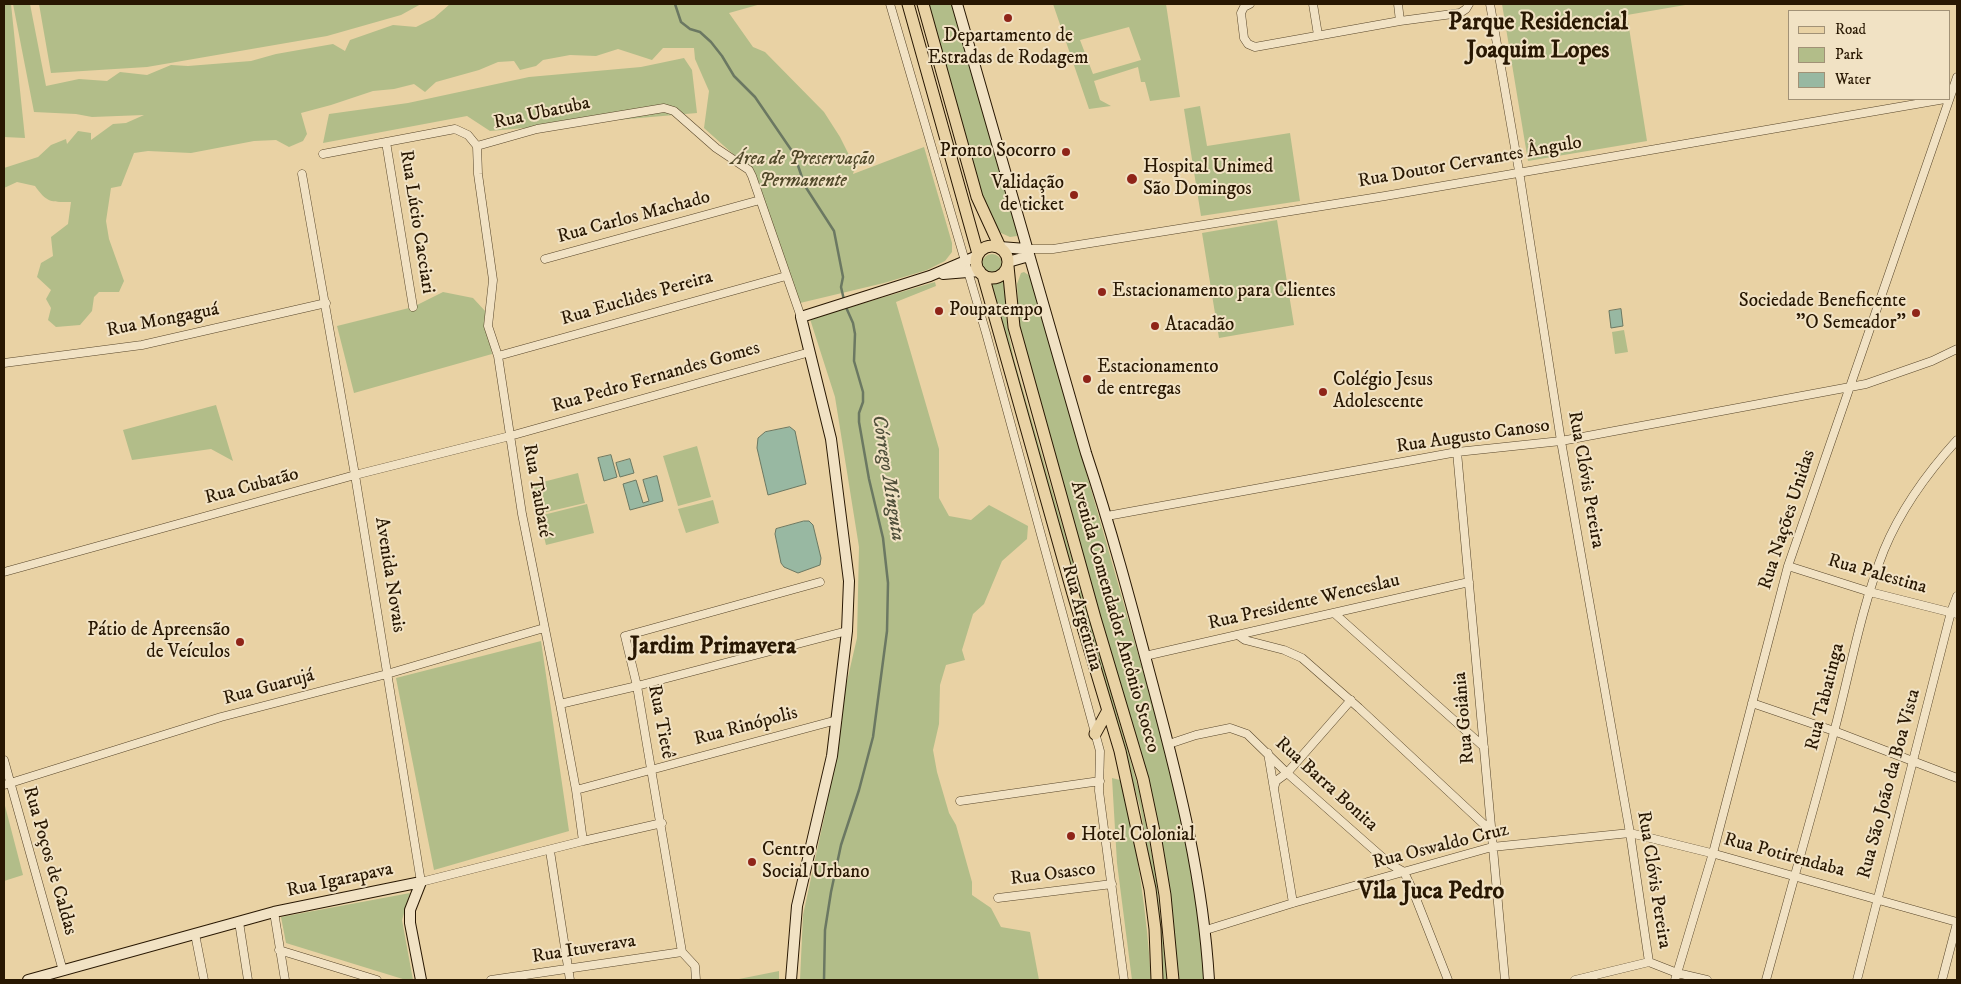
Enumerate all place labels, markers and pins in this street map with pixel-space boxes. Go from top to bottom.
marker: Departamento de Estradas de Rodagem [1002,12,1014,24]
place label: Departamento de Estradas de Rodagem [927,26,1089,70]
place label: Pronto Socorro [939,141,1056,163]
marker: Pronto Socorro [1060,146,1072,158]
place label: Hospital Unimed São Domingos [1143,157,1273,201]
marker: Hospital Unimed São Domingos [1125,172,1139,186]
place label: Validação de ticket [991,173,1064,217]
marker: Validação de ticket [1068,189,1080,201]
place label: Estacionamento para Clientes [1112,281,1336,303]
marker: Estacionamento para Clientes [1096,286,1108,298]
place label: Sociedade Beneficente "O Semeador" [1739,291,1906,335]
place label: Poupatempo [949,300,1043,322]
marker: Poupatempo [933,305,945,317]
marker: Sociedade Beneficente "O Semeador" [1910,307,1922,319]
place label: Atacadão [1165,315,1234,337]
marker: Atacadão [1149,320,1161,332]
place label: Estacionamento de entregas [1097,357,1219,401]
place label: Colégio Jesus Adolescente [1333,370,1433,414]
marker: Estacionamento de entregas [1081,373,1093,385]
marker: Colégio Jesus Adolescente [1317,386,1329,398]
place label: Pátio de Apreensão de Veículos [87,620,230,664]
marker: Pátio de Apreensão de Veículos [234,636,246,648]
place label: Hotel Colonial [1081,825,1195,847]
marker: Hotel Colonial [1065,830,1077,842]
place label: Centro Social Urbano [762,840,869,884]
marker: Centro Social Urbano [746,856,758,868]

